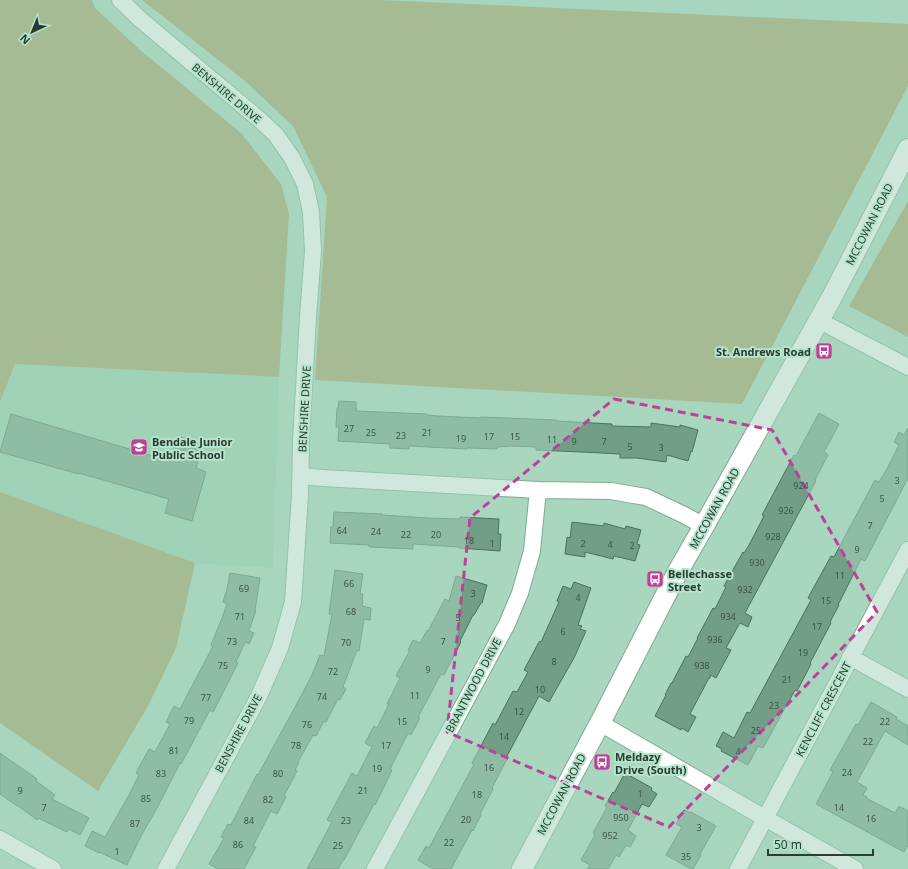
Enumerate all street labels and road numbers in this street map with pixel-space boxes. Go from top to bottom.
street label: BENSHIRE DRIVE [189,59,265,127]
street label: MCCOWAN ROAD [842,180,896,268]
street label: BENSHIRE DRIVE [294,365,314,453]
street label: MCCOWAN ROAD [686,465,742,551]
street label: BRANTWOOD DRIVE [442,635,504,735]
street label: KENCLIFF CRESCENT [792,659,854,759]
street label: BENSHIRE DRIVE [211,691,265,775]
street label: MCCOWAN ROAD [533,751,589,837]

